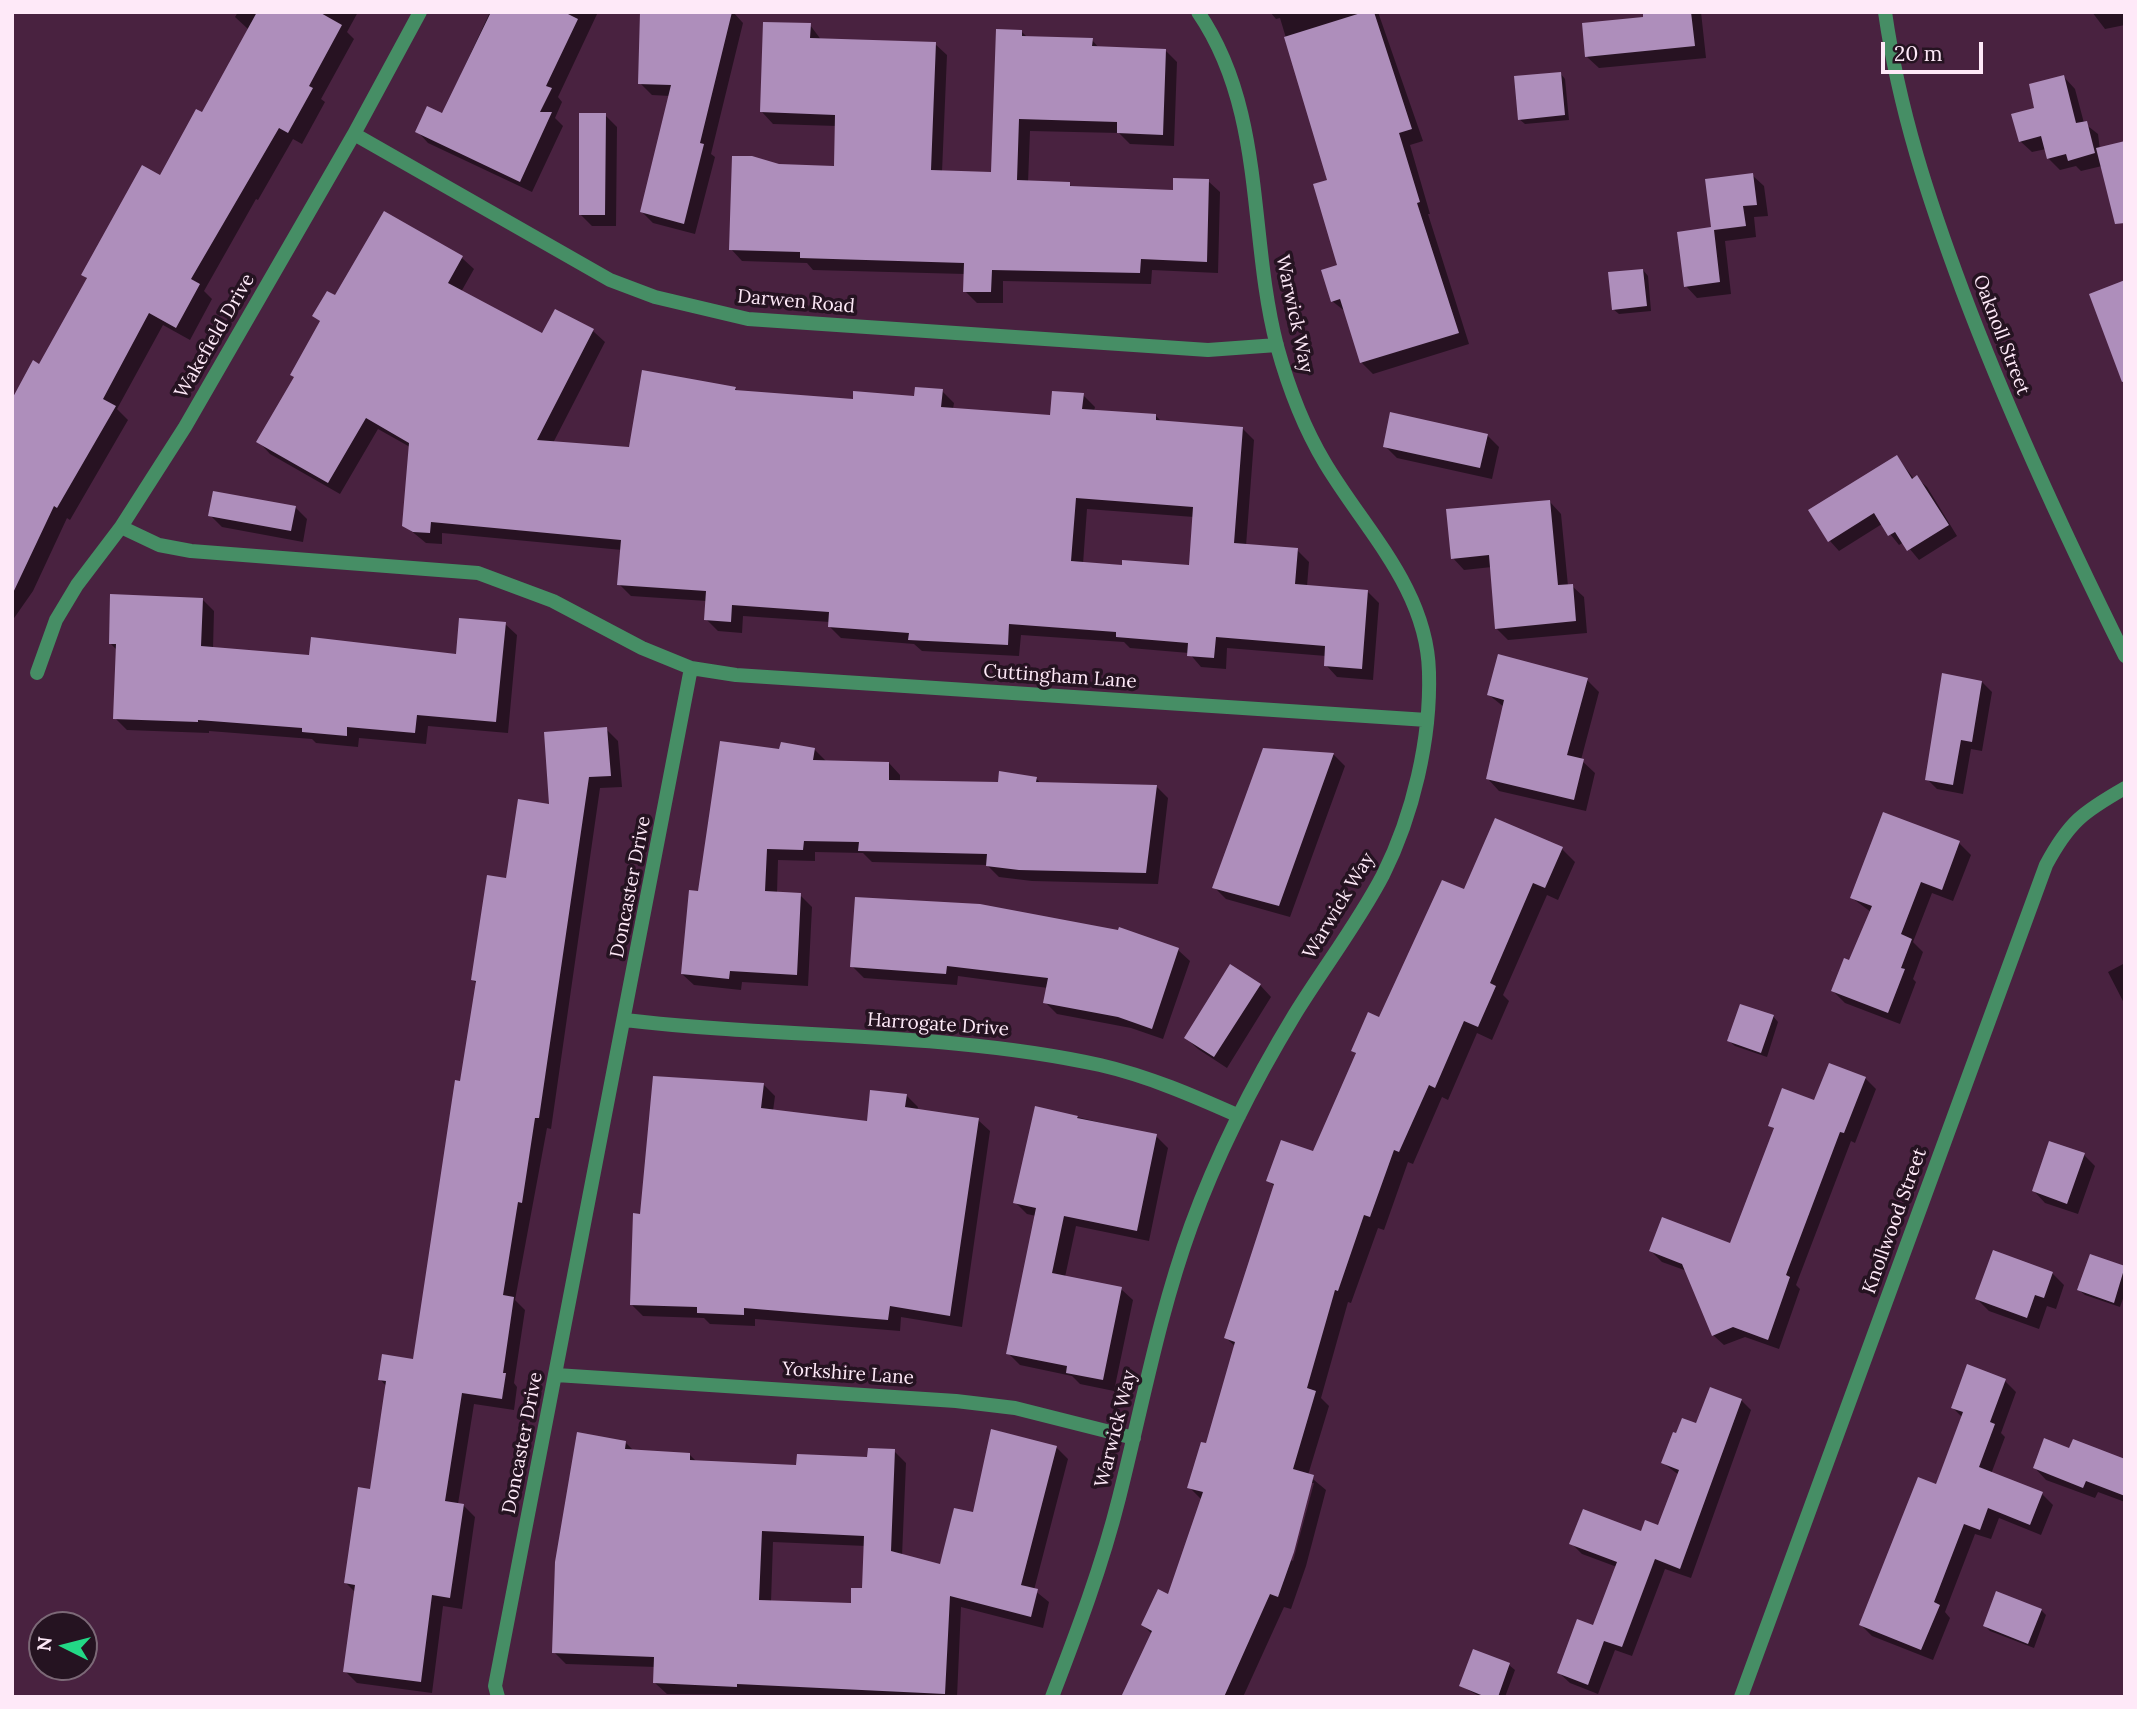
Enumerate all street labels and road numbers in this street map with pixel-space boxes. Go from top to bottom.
street label: Warwick Way [1270,253,1318,375]
street label: Wakefield Drive [170,270,260,402]
street label: Oaknoll Street [1968,272,2034,398]
street label: Darwen Road [736,285,856,319]
street label: Cuttingham Lane [983,660,1137,694]
street label: Doncaster Drive [606,814,656,960]
street label: Warwick Way [1298,849,1380,963]
street label: Harrogate Drive [866,1009,1010,1041]
street label: Knollwood Street [1858,1145,1932,1297]
street label: Yorkshire Lane [781,1358,915,1390]
street label: Warwick Way [1090,1368,1142,1490]
street label: Doncaster Drive [498,1370,548,1516]

